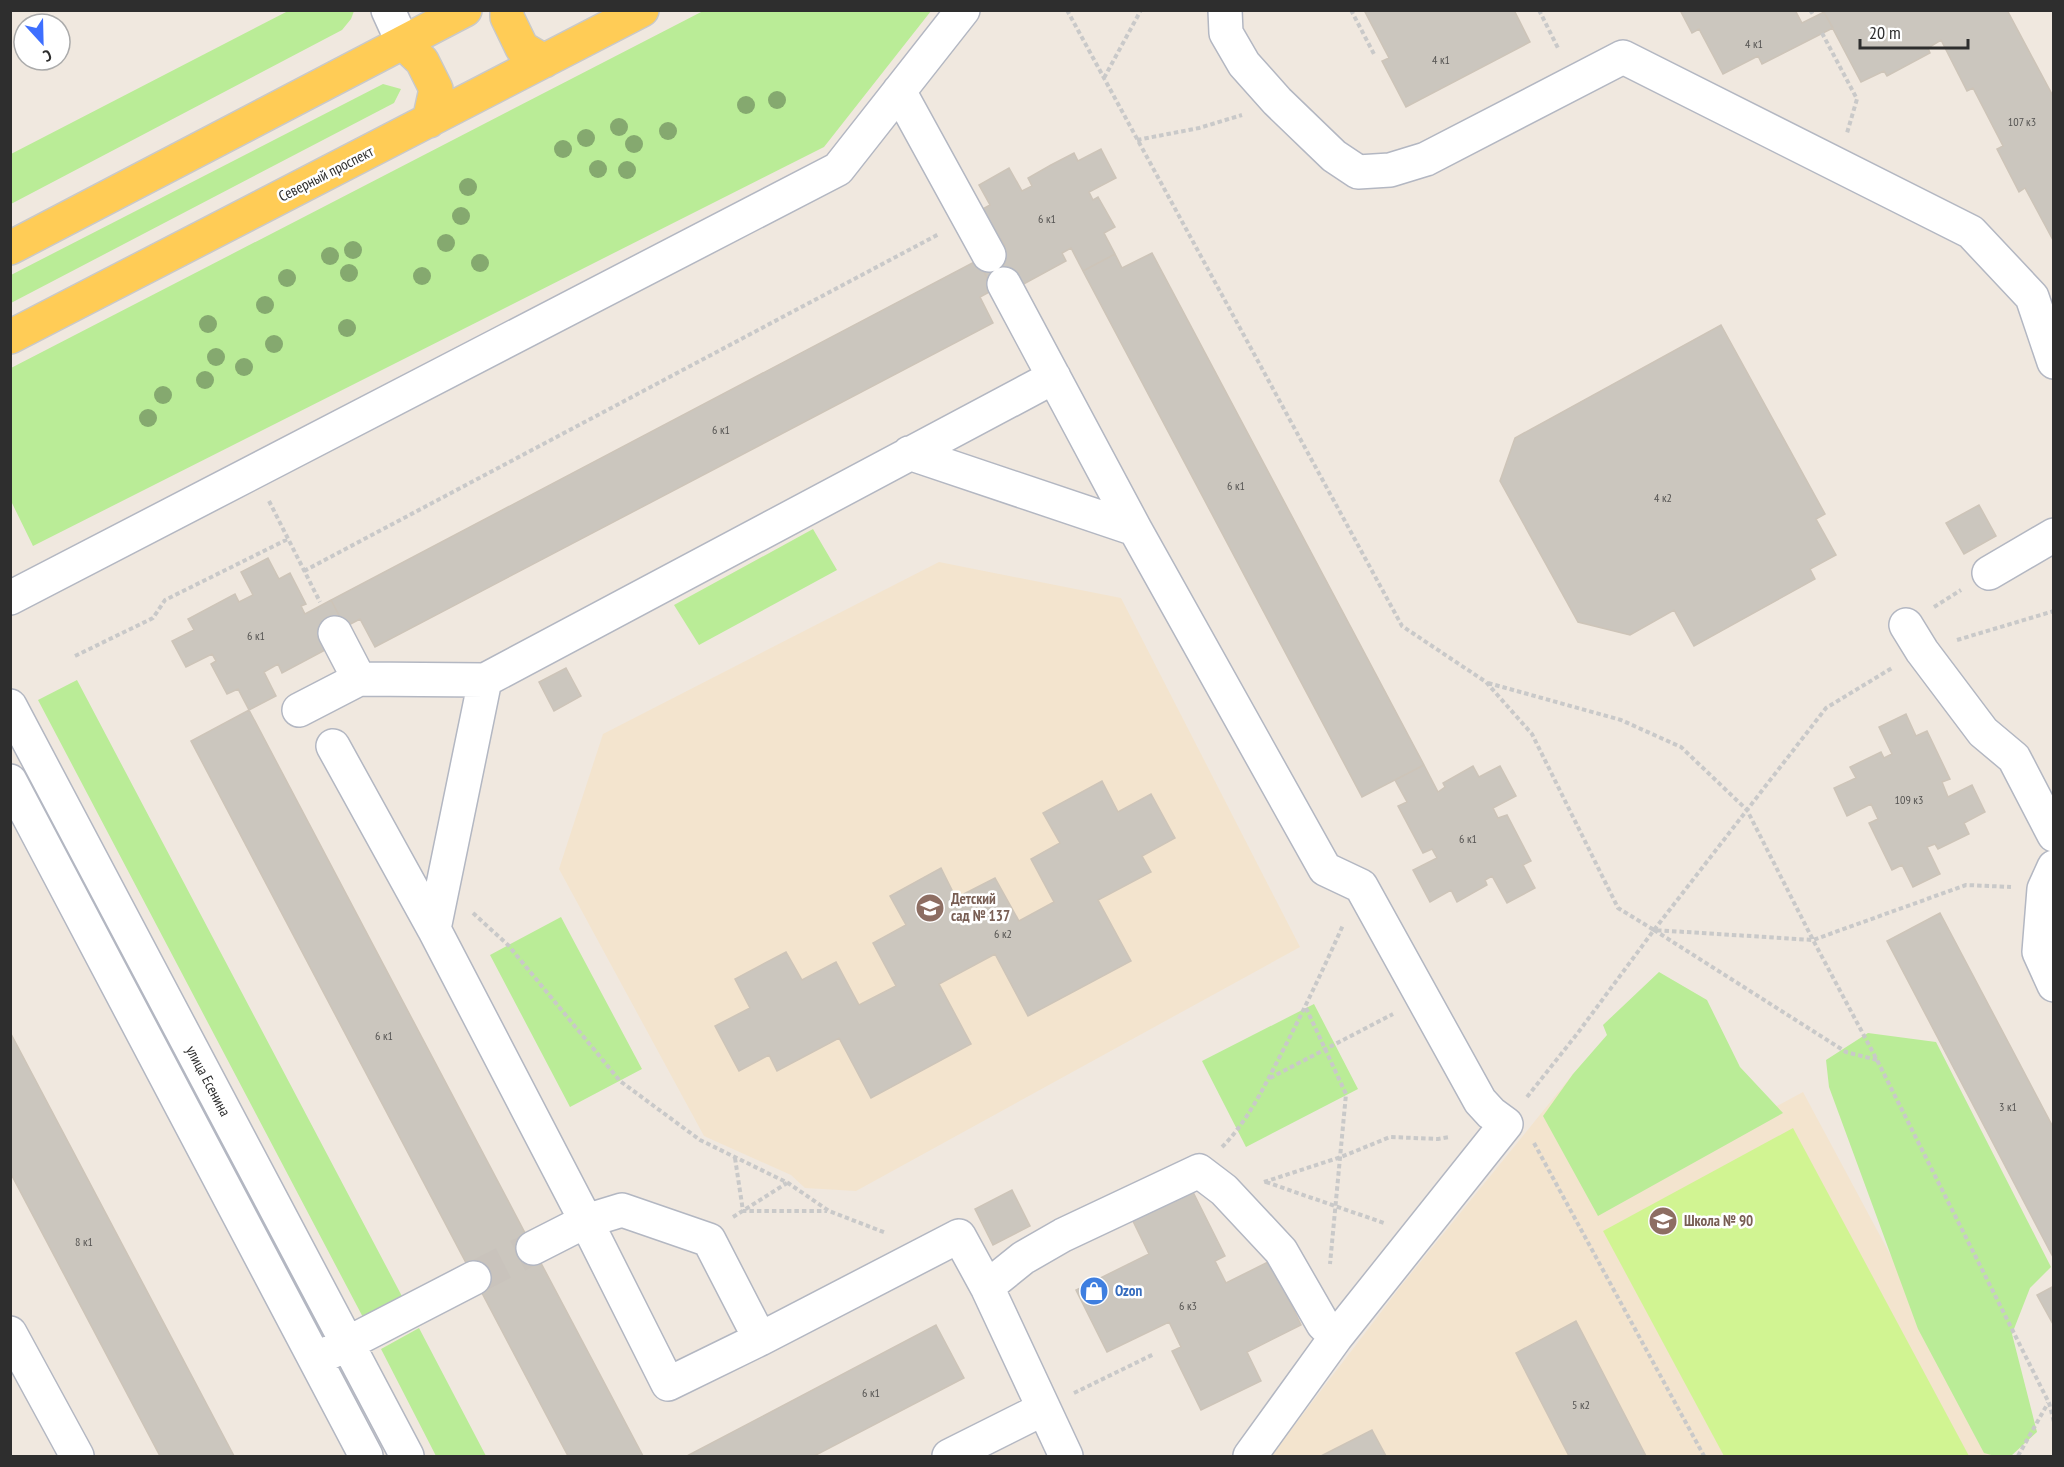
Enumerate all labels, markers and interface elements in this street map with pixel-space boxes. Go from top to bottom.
north arrow [12,12,72,72]
scale bar [1860,12,1968,50]
text: 20 m [1869,21,1901,44]
house number: 4 к1 [1745,36,1763,51]
text: С [40,45,55,67]
house number: 4 к1 [1432,52,1450,67]
house number: 107 к3 [2008,114,2036,129]
street label: Северный проспект [275,141,377,206]
house number: 6 к1 [1038,211,1056,226]
house number: 6 к1 [712,422,730,437]
house number: 6 к1 [1227,478,1245,493]
house number: 4 к2 [1654,490,1672,505]
house number: 6 к1 [247,628,265,643]
house number: 109 к3 [1895,792,1923,807]
house number: 6 к1 [1459,831,1477,846]
place label: Детский сад № 137 [951,889,1010,925]
school or university icon: Детский сад № 137 [914,892,946,924]
house number: 6 к2 [994,926,1012,941]
house number: 6 к1 [375,1028,393,1043]
street label: улица Есенина [182,1042,235,1119]
house number: 3 к1 [1999,1099,2017,1114]
school or university icon: Школа № 90 [1647,1205,1679,1237]
place label: Школа № 90 [1684,1211,1753,1230]
house number: 8 к1 [75,1234,93,1249]
shop icon: Ozon [1078,1275,1110,1307]
place label: Ozon [1115,1281,1142,1300]
house number: 6 к3 [1179,1298,1197,1313]
house number: 6 к1 [862,1385,880,1400]
house number: 5 к2 [1572,1397,1590,1412]

